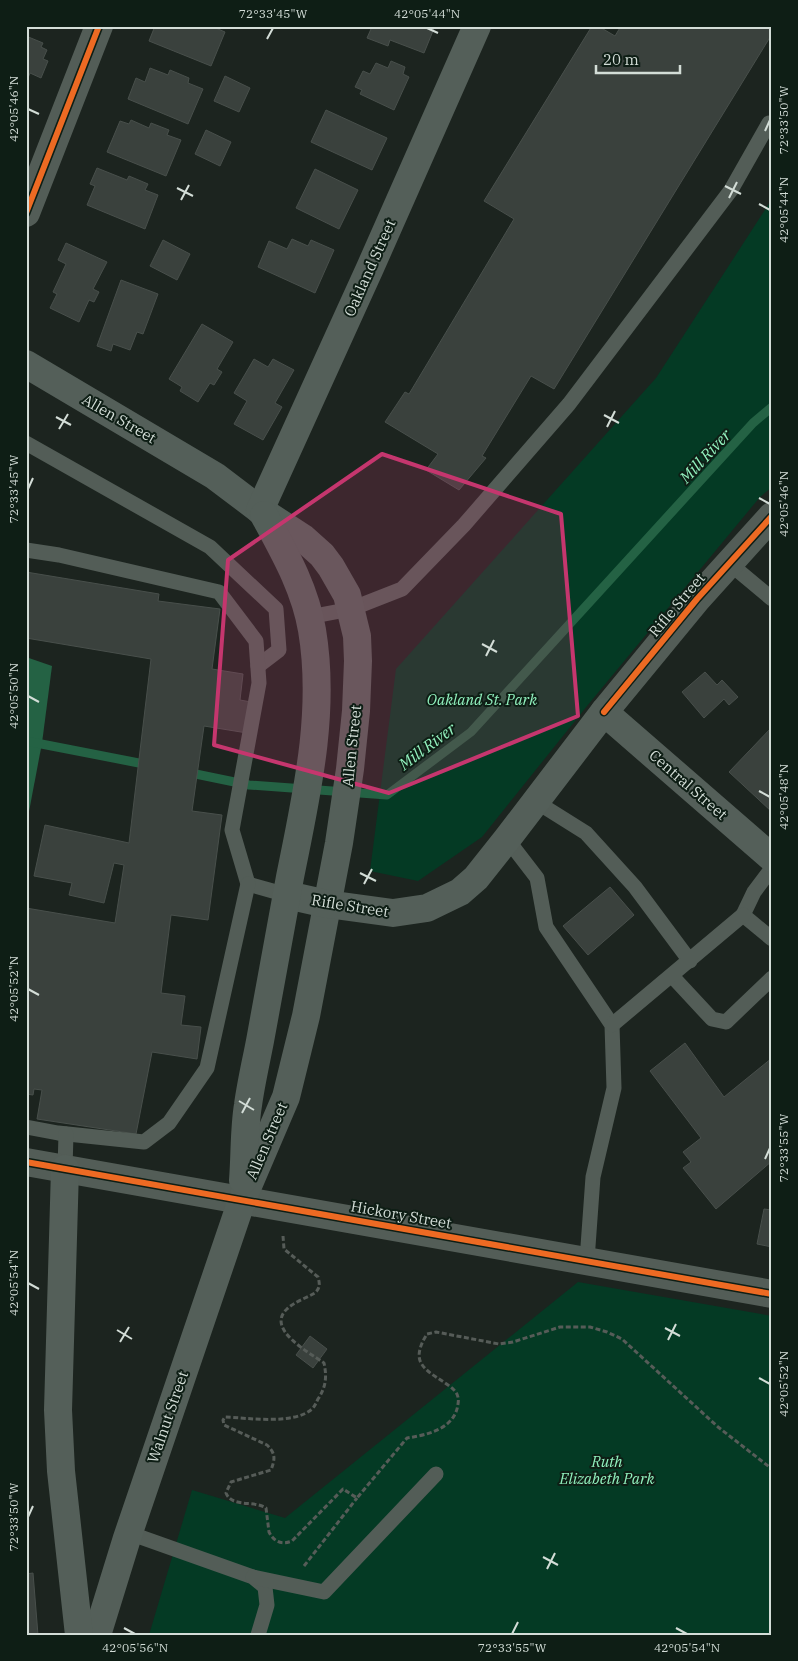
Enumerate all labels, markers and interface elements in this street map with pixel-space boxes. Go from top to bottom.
text: 72°33'45"W [239,6,308,21]
text: 42°05'44"N [394,6,460,21]
scale bar [596,42,679,74]
text: 20 m [603,50,639,69]
text: 42°05'46"N [6,76,21,142]
text: 72°33'50"W [776,85,791,154]
text: 42°05'44"N [776,177,791,243]
street label: Oakland Street [340,216,400,319]
street label: Allen Street [79,390,160,447]
water label: Mill River [674,424,736,488]
text: 72°33'45"W [6,454,21,523]
text: 42°05'46"N [776,471,791,537]
street label: Rifle Street [644,569,709,641]
text: 42°05'50"N [6,663,21,729]
park label: Oakland St. Park [427,690,537,709]
street label: Allen Street [338,704,365,788]
water label: Mill River [394,718,460,774]
street label: Central Street [645,745,731,824]
text: 42°05'48"N [776,764,791,830]
street label: Rifle Street [310,890,390,921]
text: 42°05'52"N [6,956,21,1022]
street label: Allen Street [242,1099,291,1182]
text: 72°33'55"W [776,1113,791,1182]
street label: Hickory Street [349,1196,453,1233]
text: 42°05'54"N [6,1250,21,1316]
text: 42°05'52"N [776,1351,791,1417]
street label: Walnut Street [143,1368,192,1465]
park label: Ruth Elizabeth Park [559,1452,654,1488]
text: 72°33'50"W [6,1482,21,1551]
text: 42°05'56"N [102,1640,168,1655]
text: 72°33'55"W [478,1640,547,1655]
text: 42°05'54"N [654,1640,720,1655]

